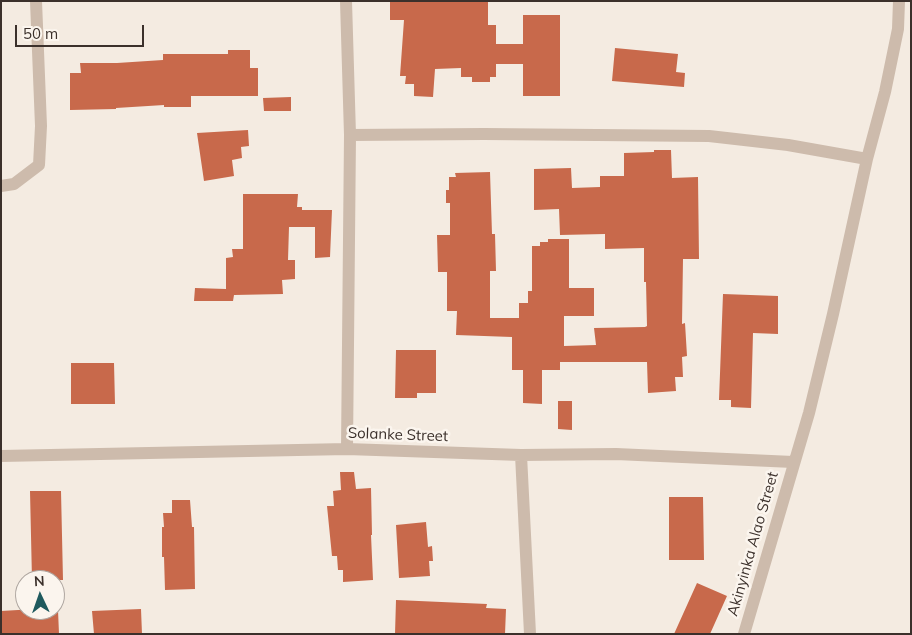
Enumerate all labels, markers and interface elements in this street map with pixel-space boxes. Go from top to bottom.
scale bar [18,15,146,47]
text: 50 m [23,24,58,43]
street label: Solanke Street [348,424,448,446]
street label: Akinyinka Alao Street [724,470,782,618]
north arrow [15,570,65,620]
text: N [34,572,45,590]

